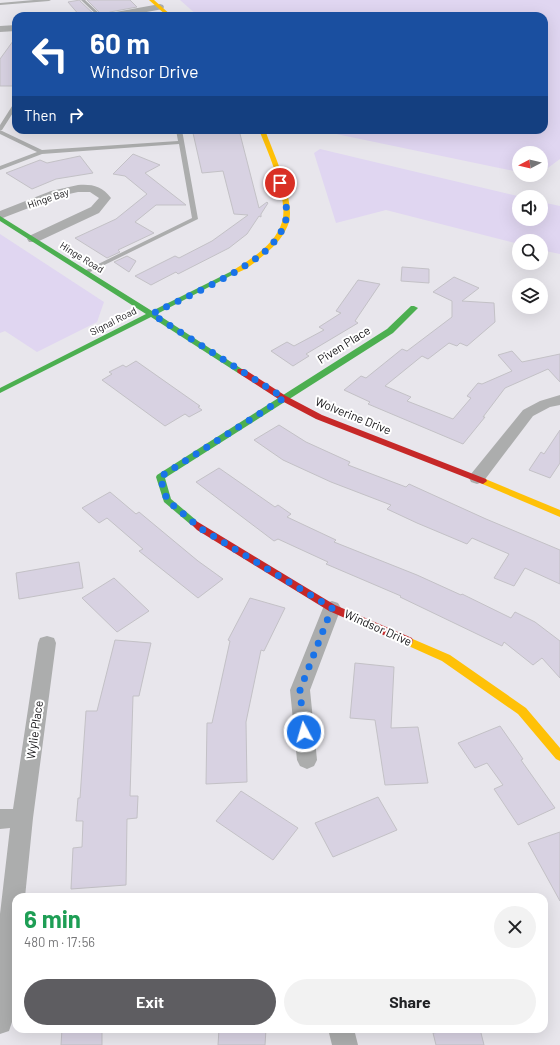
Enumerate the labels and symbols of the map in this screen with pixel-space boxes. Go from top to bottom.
north arrow [512,146,548,182]
pin [263,166,297,200]
street label: Hinge Bay [26,185,71,211]
street label: Hinge Road [58,239,106,275]
street label: Signal Road [88,304,138,338]
street label: Piven Place [315,322,372,366]
street label: Wolverine Drive [313,394,393,437]
street label: Windsor Drive [343,606,414,648]
street label: Wylie Place [23,700,45,760]
position arrow [283,711,325,753]

